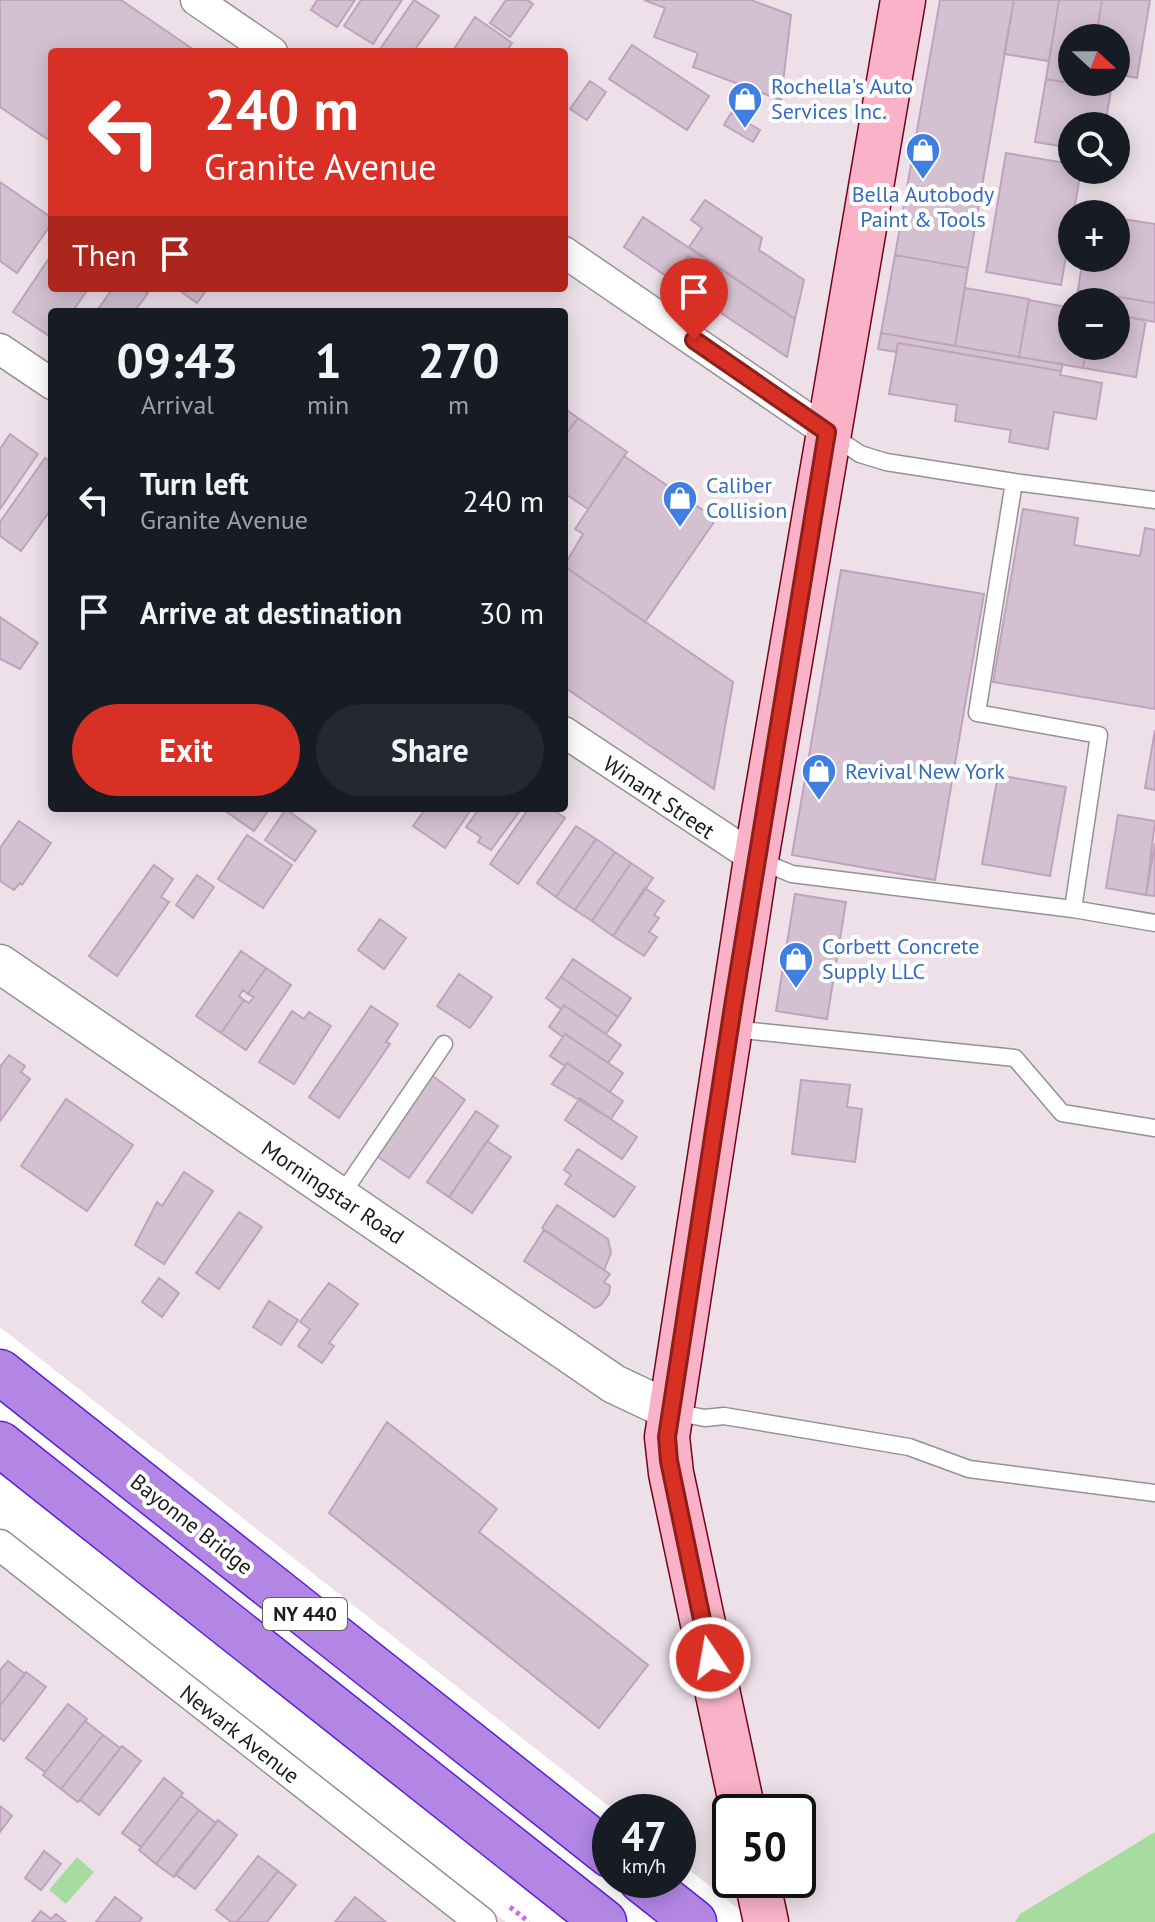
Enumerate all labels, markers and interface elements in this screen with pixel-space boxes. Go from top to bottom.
north arrow [1058,24,1130,96]
map controls [1058,24,1130,360]
place label: Rochella's Auto Services Inc. [771,72,913,125]
text: 240 m [204,73,359,145]
icon: left [72,80,176,184]
shop icon: Rochella's Auto Services Inc. [726,80,764,130]
button: search [1058,112,1130,184]
shop icon: Bella Autobody Paint & Tools [904,131,942,181]
text: Granite Avenue [204,143,436,190]
place label: Bella Autobody Paint & Tools [852,180,995,233]
button: + [1058,200,1130,272]
icon: arrive [153,232,197,276]
text: Then [72,235,137,274]
pin [660,258,728,340]
icon: arrive [672,270,716,314]
button: − [1058,288,1130,360]
text: 09:43 [117,329,238,391]
text: 1 [314,329,342,391]
text: 270 [418,329,499,391]
text: Arrival [141,388,214,421]
text: min [307,388,349,421]
text: m [448,388,469,421]
text: Turn left [140,464,248,503]
place label: Caliber Collision [706,471,787,524]
icon: left [72,478,116,522]
shop icon: Caliber Collision [661,479,699,529]
text: 240 m [463,481,544,520]
text: Granite Avenue [140,503,308,536]
icon: arrive [72,590,116,634]
text: Arrive at destination [140,593,402,632]
text: 30 m [479,593,544,632]
button: Exit [72,704,300,796]
button: Share [316,704,544,796]
street label: Winant Street [598,749,721,845]
shop icon: Revival New York [800,752,838,802]
place label: Revival New York [845,757,1005,785]
place label: Corbett Concrete Supply LLC [822,932,980,985]
shop icon: Corbett Concrete Supply LLC [777,940,815,990]
street label: Morningstar Road [256,1134,410,1250]
street label: Bayonne Bridge [125,1467,259,1581]
road number: NY 440 [263,1598,347,1630]
position arrow [668,1616,752,1700]
street label: Newark Avenue [175,1679,305,1789]
speed limit sign: 50 [712,1794,816,1898]
text: 47 [621,1810,667,1862]
text: km/h [622,1853,666,1879]

